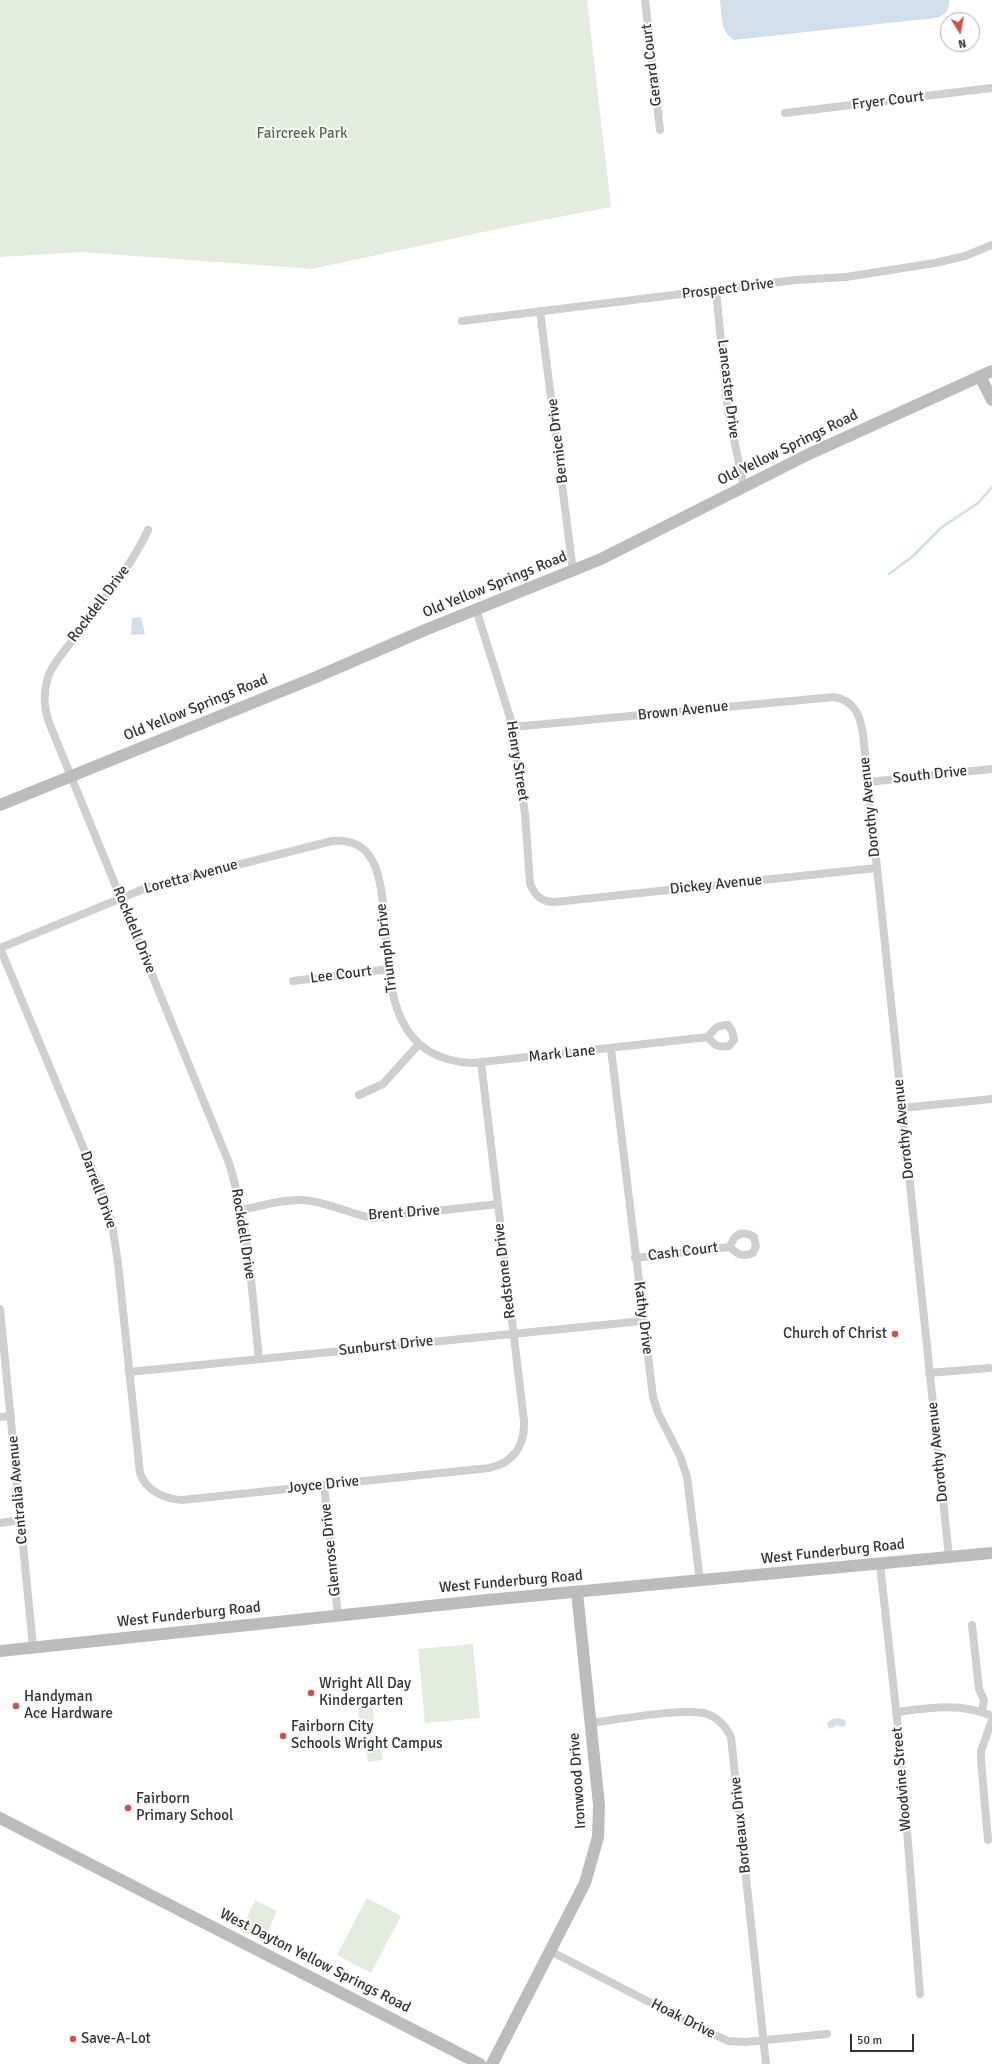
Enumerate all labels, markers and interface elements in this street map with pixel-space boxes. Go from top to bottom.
north arrow [940,12,980,52]
street label: Gerard Court [638,23,666,107]
text: N [957,36,967,50]
street label: Fryer Court [851,88,925,114]
park label: Faircreek Park [256,125,348,143]
street label: Prospect Drive [681,274,775,304]
street label: Lancaster Drive [713,338,743,440]
street label: Bernice Drive [544,397,572,485]
street label: Old Yellow Springs Road [715,406,861,490]
street label: Old Yellow Springs Road [420,548,570,622]
street label: Rockdell Drive [64,562,134,646]
street label: Old Yellow Springs Road [121,671,271,745]
street label: Brown Avenue [637,697,729,725]
street label: Henry Street [502,720,532,802]
street label: Dorothy Avenue [856,756,884,858]
street label: South Drive [892,762,968,788]
street label: Loretta Avenue [142,856,240,898]
street label: Dickey Avenue [669,871,763,899]
street label: Rockdell Drive [108,884,160,976]
street label: Triumph Drive [373,902,401,994]
street label: Lee Court [309,962,373,988]
street label: Mark Lane [528,1042,596,1066]
street label: Dorothy Avenue [890,1078,918,1180]
street label: Darrell Drive [76,1149,120,1231]
street label: Rockdell Drive [227,1187,259,1281]
street label: Brent Drive [368,1202,440,1224]
street label: Redstone Drive [490,1222,520,1320]
street label: Cash Court [647,1239,719,1265]
street label: Kathy Drive [630,1280,656,1356]
place label: Church of Christ [783,1325,887,1343]
marker: Church of Christ [890,1329,900,1339]
street label: Sunburst Drive [338,1332,434,1360]
street label: Dorothy Avenue [924,1401,952,1503]
street label: Centralia Avenue [4,1435,32,1545]
street label: Joyce Drive [286,1472,360,1498]
street label: Glenrose Drive [317,1503,345,1597]
street label: West Funderburg Road [760,1536,906,1568]
street label: West Funderburg Road [438,1567,584,1597]
street label: West Funderburg Road [116,1599,262,1631]
place label: Wright All Day Kindergarten [319,1675,411,1710]
place label: Handyman Ace Hardware [24,1688,113,1723]
marker: Wright All Day Kindergarten [306,1688,316,1698]
marker: Handyman Ace Hardware [11,1701,21,1711]
place label: Fairborn City Schools Wright Campus [291,1718,443,1753]
street label: Woodvine Street [888,1726,916,1832]
marker: Fairborn City Schools Wright Campus [278,1731,288,1741]
street label: Ironwood Drive [566,1732,590,1830]
street label: Bordeaux Drive [727,1776,755,1874]
place label: Fairborn Primary School [136,1790,233,1825]
marker: Fairborn Primary School [123,1803,133,1813]
street label: West Dayton Yellow Springs Road [216,1905,414,2017]
street label: Hoak Drive [648,1995,718,2043]
scale bar [852,2026,916,2052]
place label: Save-A-Lot [81,2030,151,2048]
text: 50 m [857,2033,882,2048]
marker: Save-A-Lot [68,2034,78,2044]

